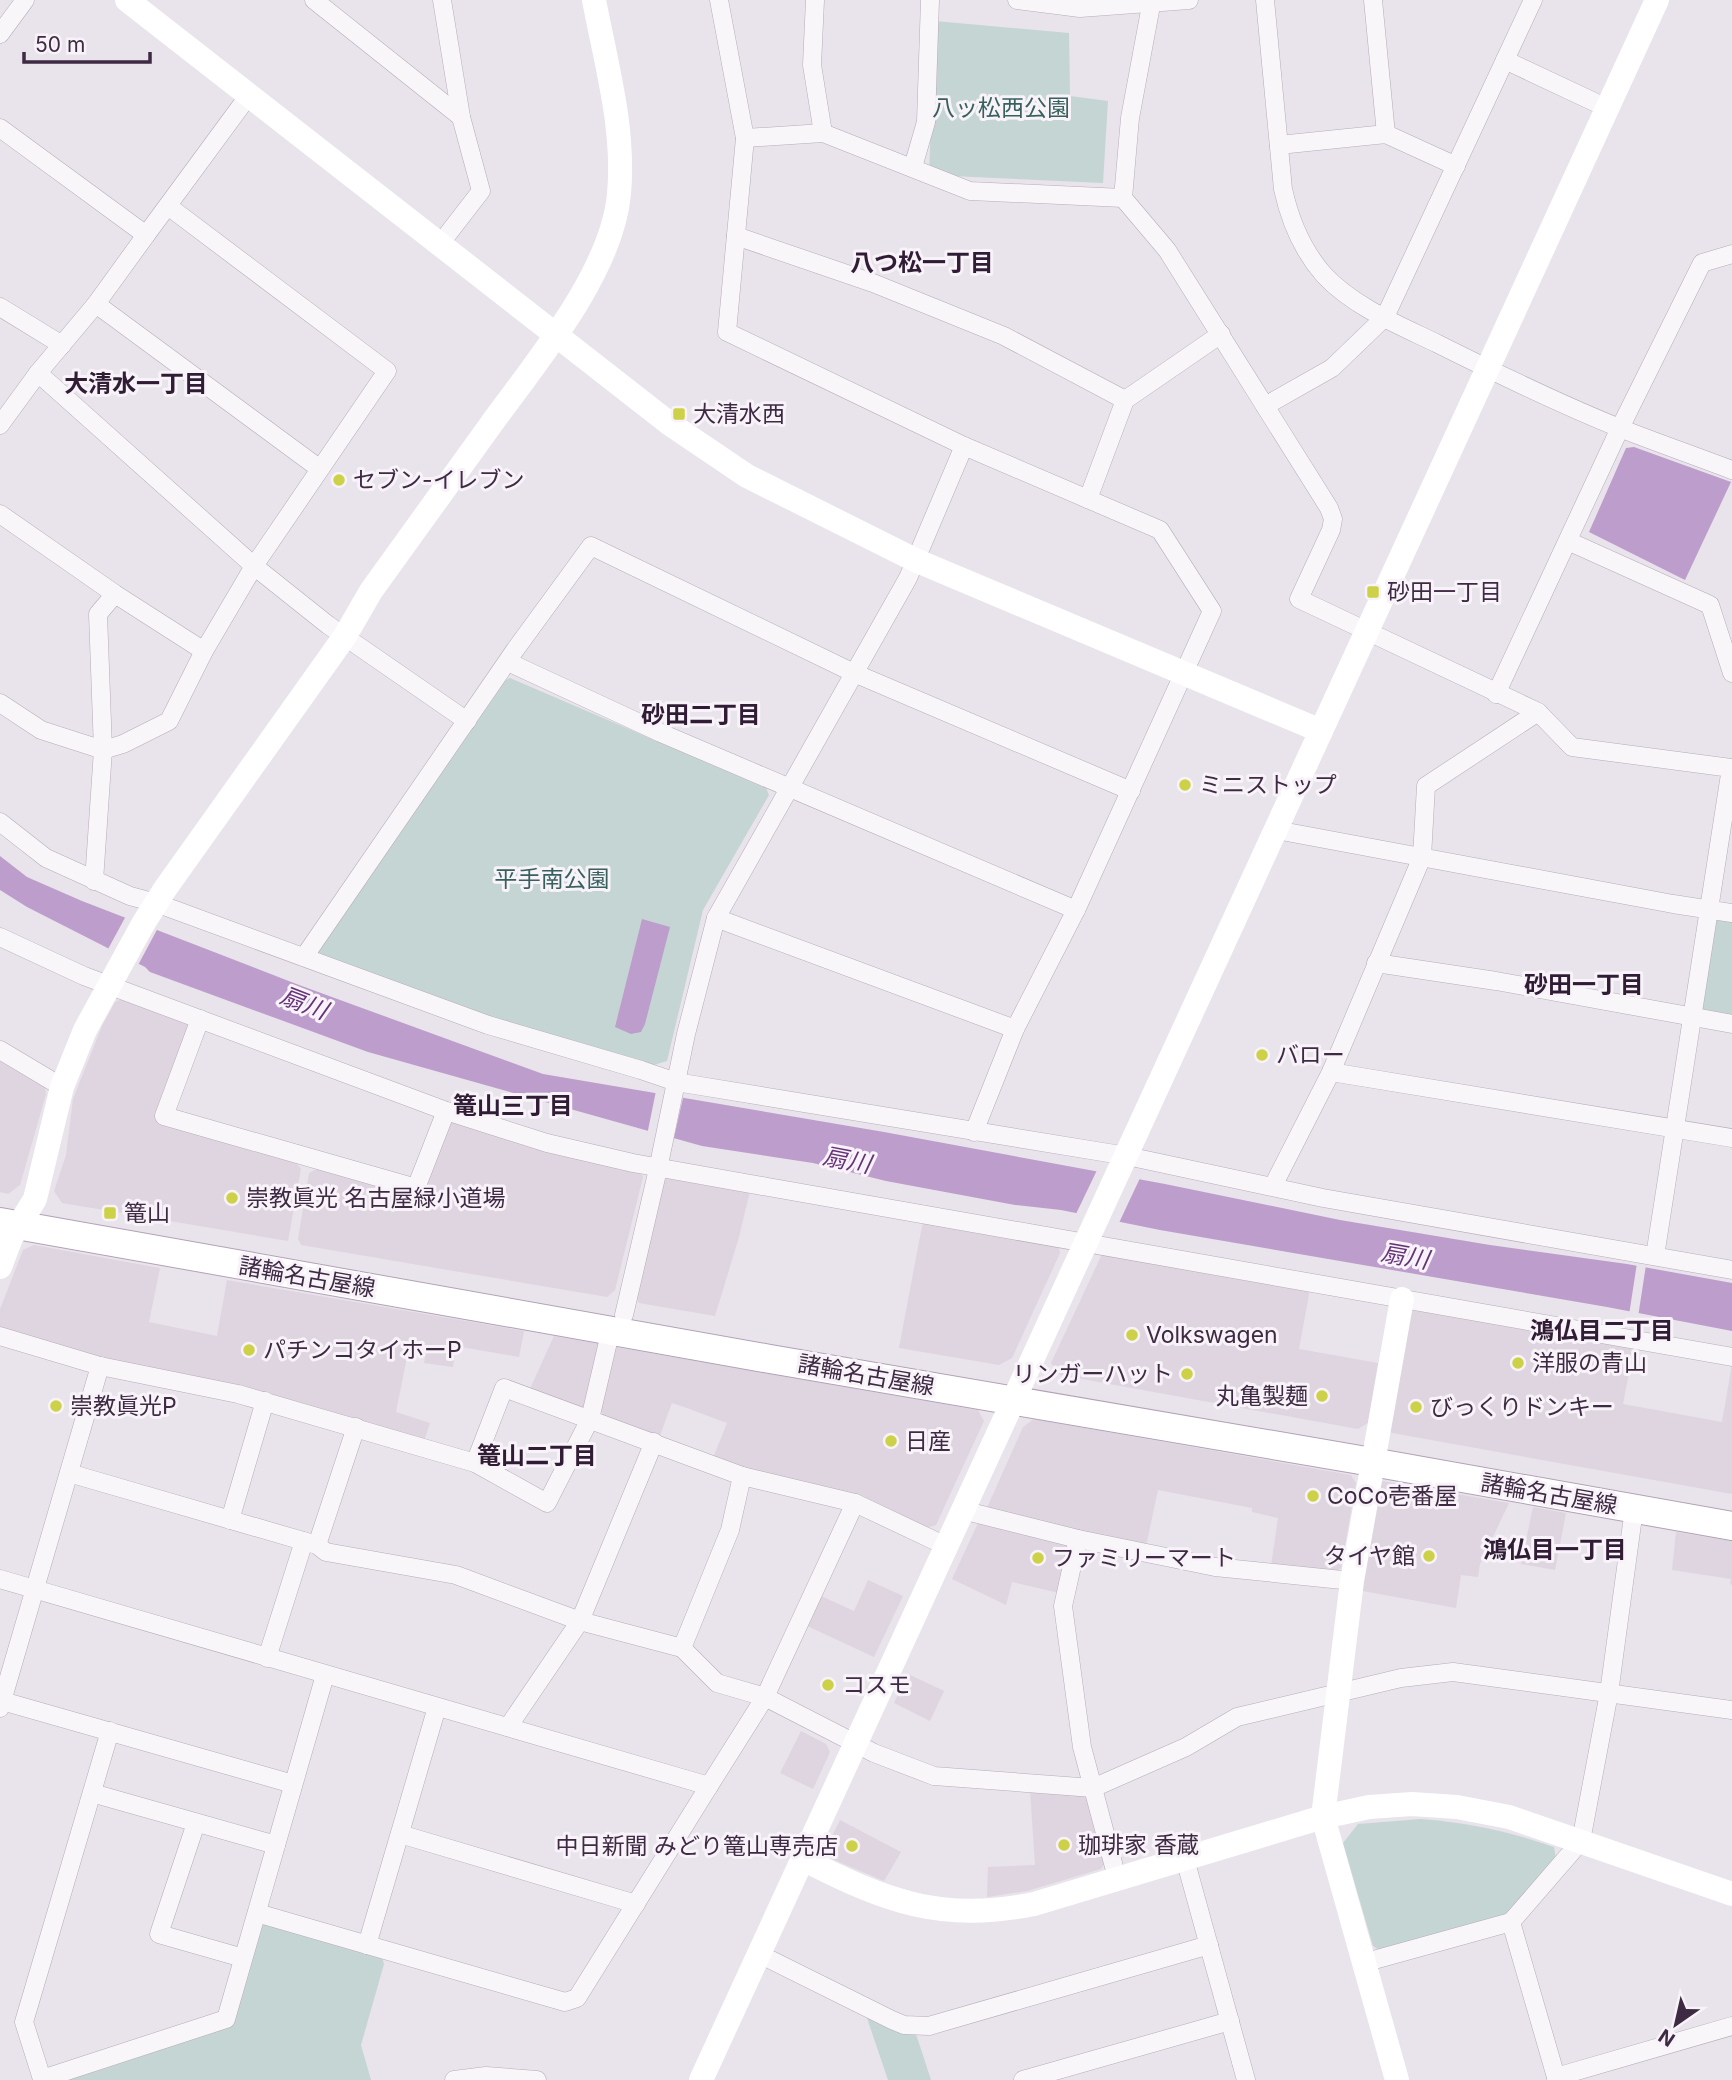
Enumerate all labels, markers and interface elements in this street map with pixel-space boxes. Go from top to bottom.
scale bar [24,21,150,65]
text: 50 m [35,32,85,57]
park label: 八ッ松西公園 [932,94,1070,122]
district label: 八つ松一丁目 [850,248,994,277]
district label: 大清水一丁目 [64,369,208,398]
place label: 大清水西 [693,400,785,428]
marker: 大清水西 [671,406,687,422]
place label: セブン-イレブン [353,466,525,494]
marker: セブン-イレブン [331,472,347,488]
place label: 砂田一丁目 [1387,578,1502,606]
marker: 砂田一丁目 [1365,584,1381,600]
district label: 砂田二丁目 [641,700,761,729]
place label: ミニストップ [1199,771,1337,799]
marker: ミニストップ [1177,777,1193,793]
park label: 平手南公園 [495,865,610,893]
district label: 砂田一丁目 [1524,970,1644,999]
water label: 扇川 [276,981,334,1026]
place label: バロー [1276,1041,1345,1069]
marker: バロー [1254,1047,1270,1063]
district label: 篭山三丁目 [453,1091,573,1120]
water label: 扇川 [821,1141,876,1179]
place label: 崇教眞光 名古屋緑小道場 [246,1184,505,1212]
marker: 崇教眞光 名古屋緑小道場 [224,1190,240,1206]
place label: 篭山 [124,1199,170,1227]
marker: 篭山 [102,1205,118,1221]
water label: 扇川 [1379,1238,1434,1275]
street label: 諸輪名古屋線 [237,1251,377,1303]
district label: 鴻仏目二丁目 [1530,1316,1674,1345]
place label: Volkswagen [1146,1321,1278,1349]
marker: Volkswagen [1124,1327,1140,1343]
place label: パチンコタイホーP [263,1336,462,1364]
marker: パチンコタイホーP [241,1342,257,1358]
street label: 諸輪名古屋線 [796,1349,936,1401]
place label: 洋服の青山 [1532,1349,1647,1377]
marker: 洋服の青山 [1510,1355,1526,1371]
place label: リンガーハット [1012,1360,1173,1388]
marker: リンガーハット [1179,1366,1195,1382]
place label: 丸亀製麺 [1216,1382,1308,1410]
marker: 丸亀製麺 [1314,1388,1330,1404]
place label: 崇教眞光P [70,1392,177,1420]
place label: びっくりドンキー [1430,1393,1614,1421]
marker: 崇教眞光P [48,1398,64,1414]
marker: びっくりドンキー [1408,1399,1424,1415]
place label: 日産 [905,1427,951,1455]
marker: 日産 [883,1433,899,1449]
district label: 篭山二丁目 [477,1441,597,1470]
street label: 諸輪名古屋線 [1479,1468,1619,1520]
place label: CoCo壱番屋 [1327,1482,1457,1510]
marker: CoCo壱番屋 [1305,1488,1321,1504]
district label: 鴻仏目一丁目 [1483,1535,1627,1564]
place label: タイヤ館 [1324,1542,1415,1570]
place label: ファミリーマート [1052,1544,1236,1572]
marker: タイヤ館 [1421,1548,1437,1564]
marker: ファミリーマート [1030,1550,1046,1566]
place label: コスモ [842,1671,911,1699]
marker: コスモ [820,1677,836,1693]
place label: 珈琲家 香蔵 [1078,1831,1199,1859]
place label: 中日新聞 みどり篭山専売店 [556,1832,838,1860]
marker: 珈琲家 香蔵 [1056,1837,1072,1853]
marker: 中日新聞 みどり篭山専売店 [844,1838,860,1854]
north arrow [1641,1989,1711,2059]
text: N [1654,2024,1679,2051]

